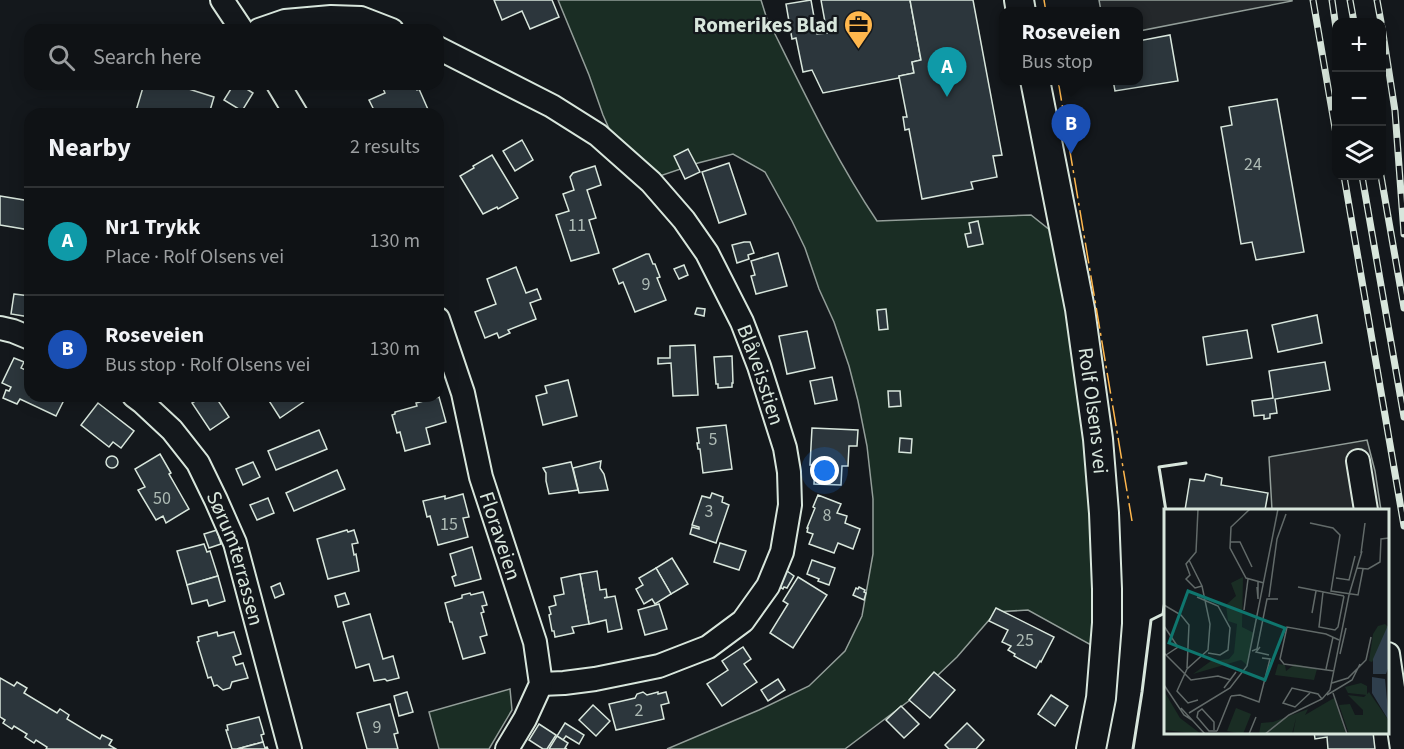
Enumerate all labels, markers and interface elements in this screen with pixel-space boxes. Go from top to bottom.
popup [999,7,1143,85]
office icon: Romerikes Blad [843,9,875,51]
place label: Romerikes Blad [694,10,838,40]
text: Roseveien [1021,16,1121,48]
map controls [1332,18,1386,180]
button: + [1332,18,1386,72]
search box [24,24,444,90]
icon: search [45,41,78,74]
text: Search here [93,41,201,73]
pin: A [928,48,966,97]
text: Bus stop [1021,48,1093,76]
button: − [1332,72,1386,126]
pin: B [1052,104,1090,154]
button: layers [1332,126,1386,180]
text: Nearby [48,129,131,166]
text: 2 results [350,133,420,161]
house number: 24 [1244,152,1262,177]
text: Nr1 Trykk [105,211,200,243]
house number: 11 [568,213,586,238]
text: A [62,227,73,255]
text: 130 m [370,227,420,255]
text: Place · Rolf Olsens vei [105,243,284,271]
house number: 9 [642,272,651,297]
text: Roseveien [105,319,204,351]
street label: Blåveisstien [729,320,792,429]
text: B [61,335,74,363]
text: 130 m [370,335,420,363]
street label: Rolf Olsens vei [1070,346,1116,475]
text: Bus stop · Rolf Olsens vei [105,351,310,379]
house number: 5 [709,427,718,452]
your location [810,456,839,485]
house number: 50 [153,486,171,511]
street label: Sørumterrassen [199,486,271,629]
street label: Floraveien [472,488,529,584]
house number: 3 [705,499,714,524]
house number: 8 [823,503,832,528]
inset map [1164,509,1389,734]
house number: 15 [440,512,458,537]
house number: 25 [1016,628,1034,653]
house number: 2 [635,698,644,723]
house number: 9 [373,715,382,740]

